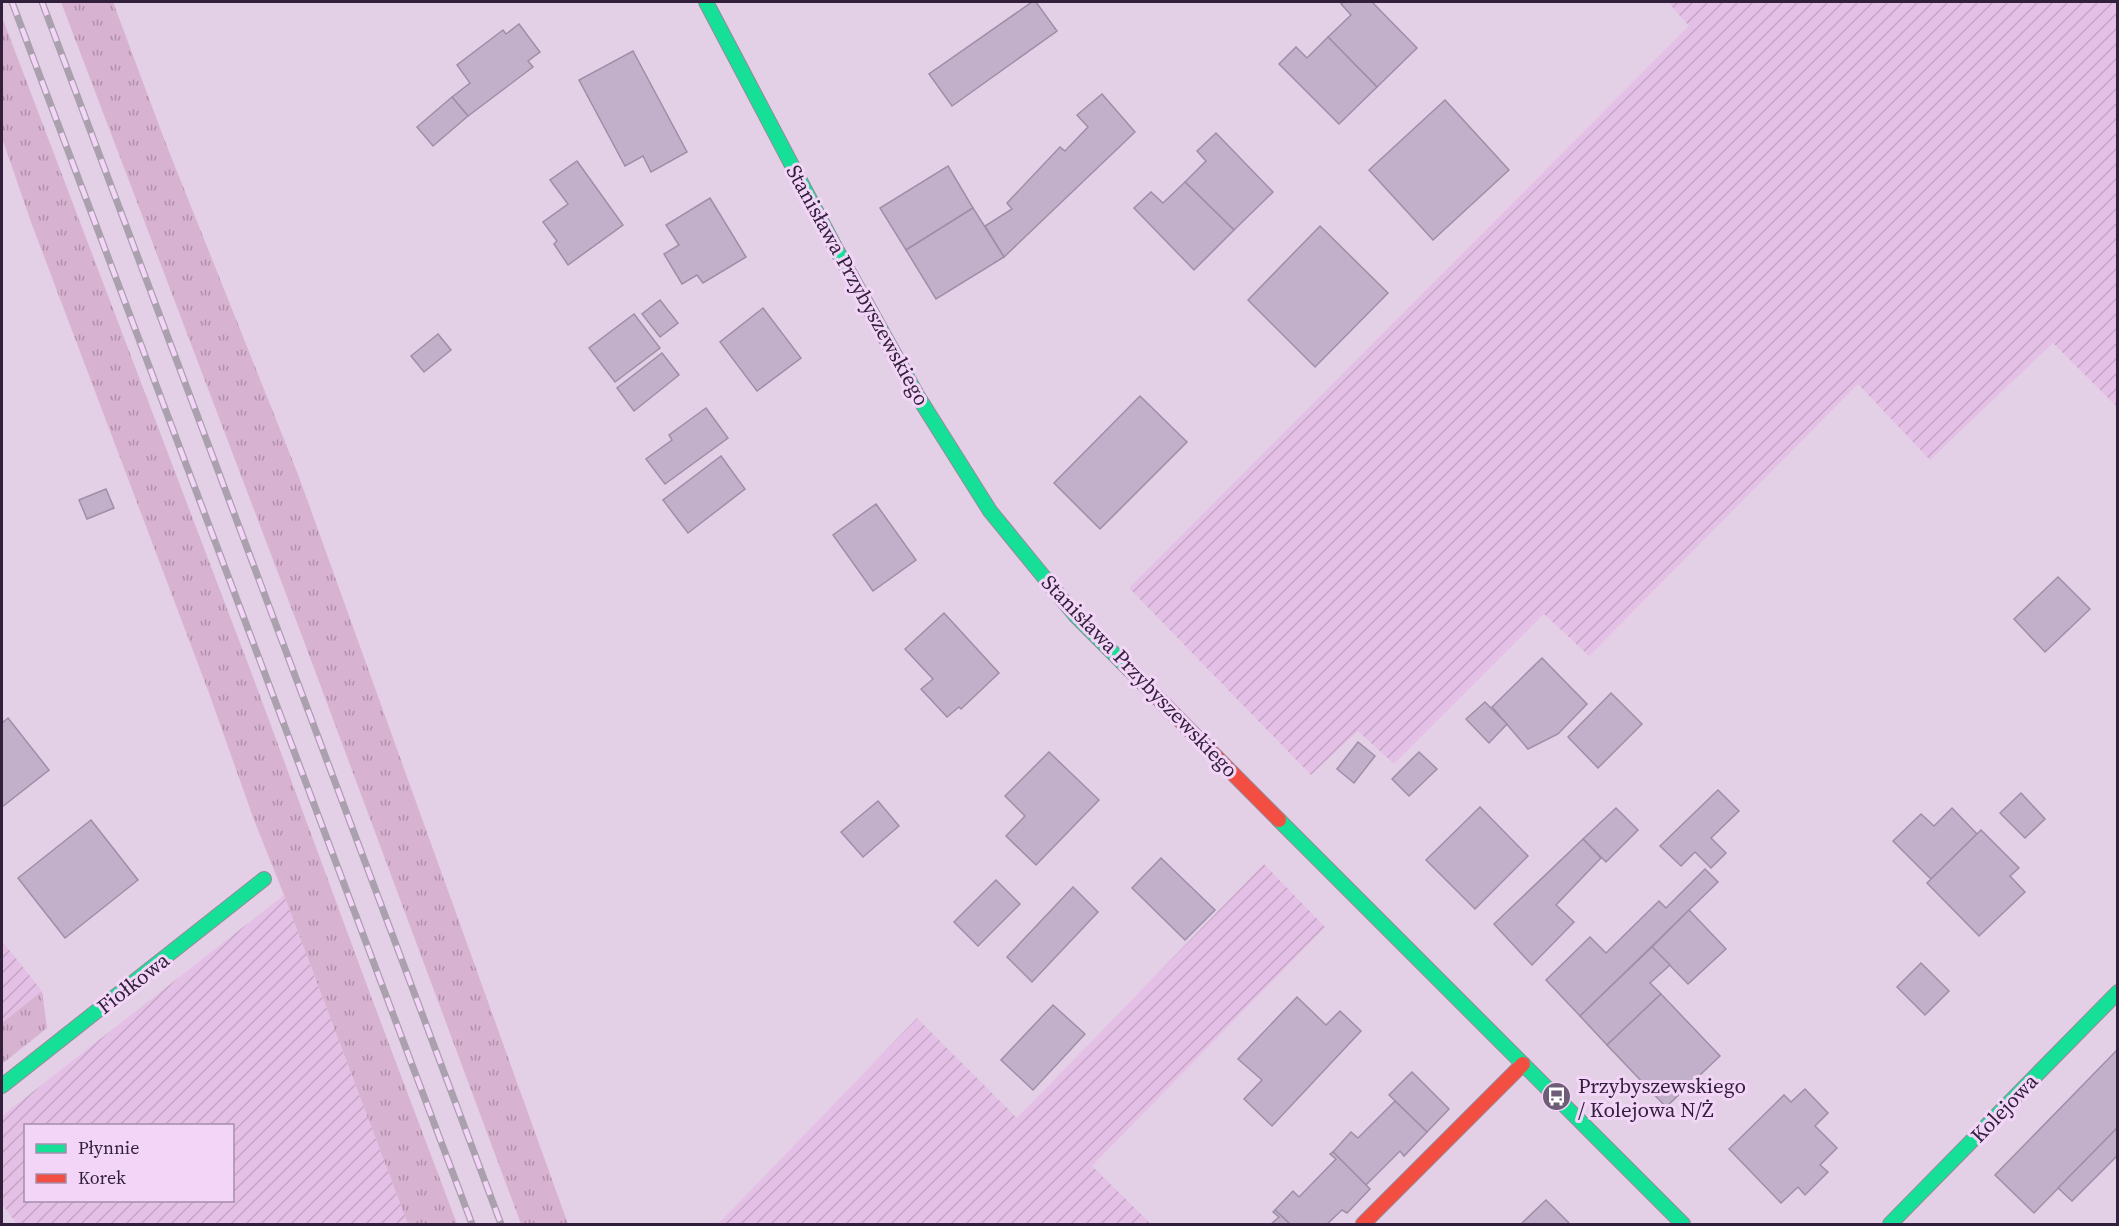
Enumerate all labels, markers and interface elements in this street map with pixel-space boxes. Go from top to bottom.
street label: Stanisława Przybyszewskiego [780,159,936,411]
street label: Stanisława Przybyszewskiego [1035,568,1245,784]
street label: Fiołkowa [91,945,176,1021]
street label: Kolejowa [1964,1067,2044,1149]
place label: Przybyszewskiego / Kolejowa N/Ż [1578,1071,1746,1124]
bus stop icon: Przybyszewskiego / Kolejowa N/Ż [1541,1081,1573,1113]
legend [24,1124,234,1202]
text: Płynnie [78,1135,139,1160]
text: Korek [78,1165,126,1190]

